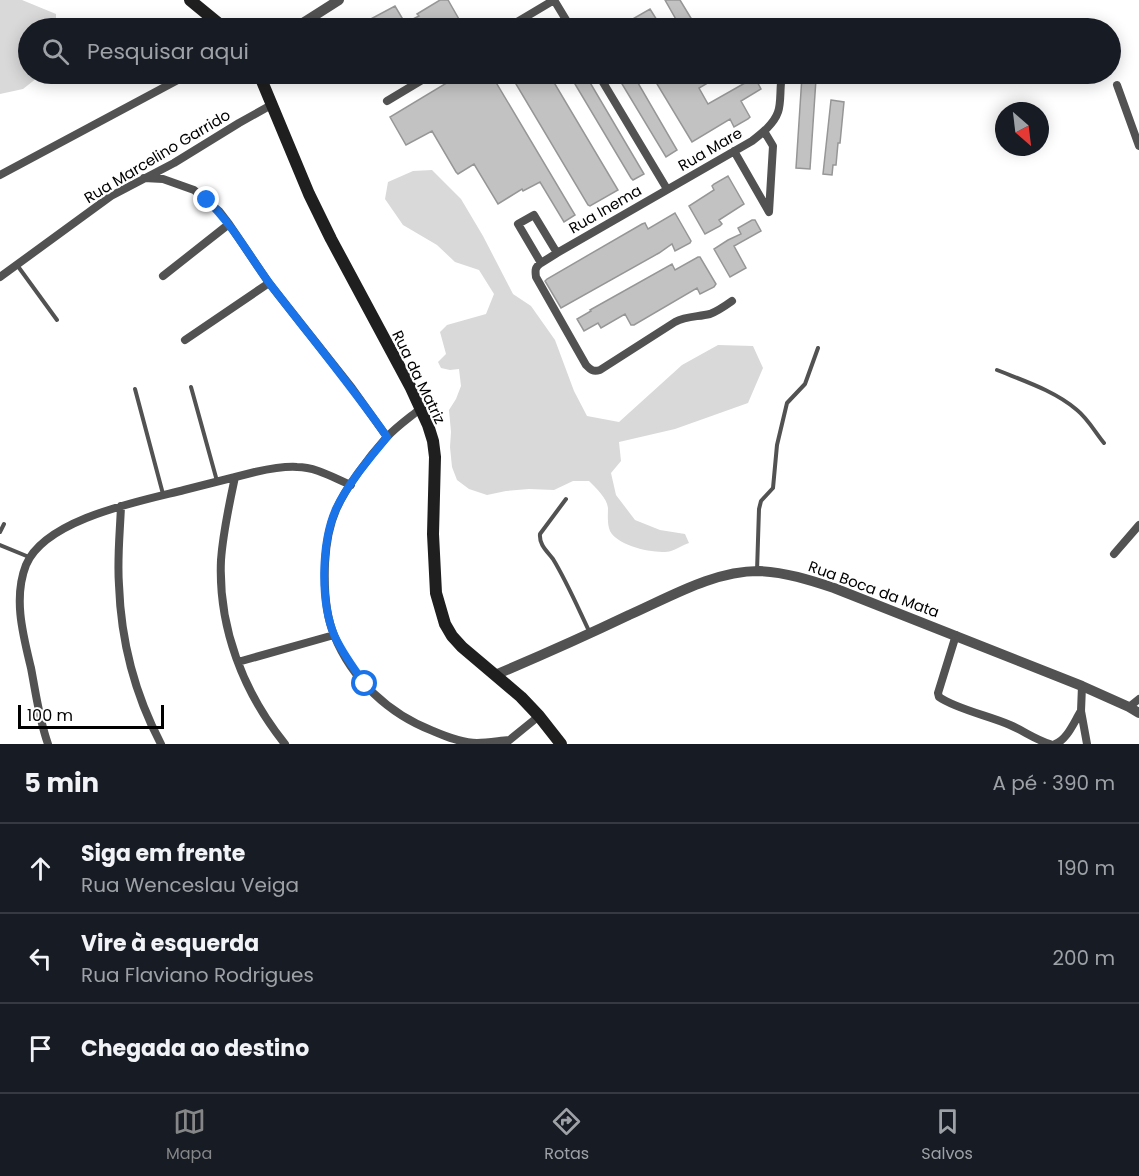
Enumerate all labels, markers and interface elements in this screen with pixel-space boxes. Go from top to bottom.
search box [18,18,1121,84]
icon: search [39,35,72,68]
text: Pesquisar aqui [87,36,249,67]
north arrow [995,102,1049,156]
street label: Rua Marcelino Garrido [80,104,234,208]
street label: Rua Mare [674,122,746,176]
street label: Rua Inema [565,180,645,238]
route end [193,186,219,212]
street label: Rua da Matriz [387,327,451,427]
street label: Rua Boca da Mata [806,556,942,622]
route start [351,670,377,696]
scale bar [18,702,164,730]
text: 100 m [27,704,73,727]
text: 5 min [24,765,99,801]
text: A pé · 390 m [992,769,1115,797]
text: Siga em frente [81,838,245,869]
icon: ahead [24,852,57,885]
text: 190 m [1058,854,1115,882]
text: Rua Wenceslau Veiga [81,871,299,899]
text: Vire à esquerda [81,928,259,959]
icon: left [24,942,57,975]
text: 200 m [1052,944,1115,972]
text: Rua Flaviano Rodrigues [81,961,314,989]
icon: arrive [24,1032,57,1065]
text: Chegada ao destino [81,1033,309,1064]
tab: Mapa [166,1105,212,1166]
tab: Rotas [544,1105,589,1166]
tab: Salvos [921,1105,973,1166]

